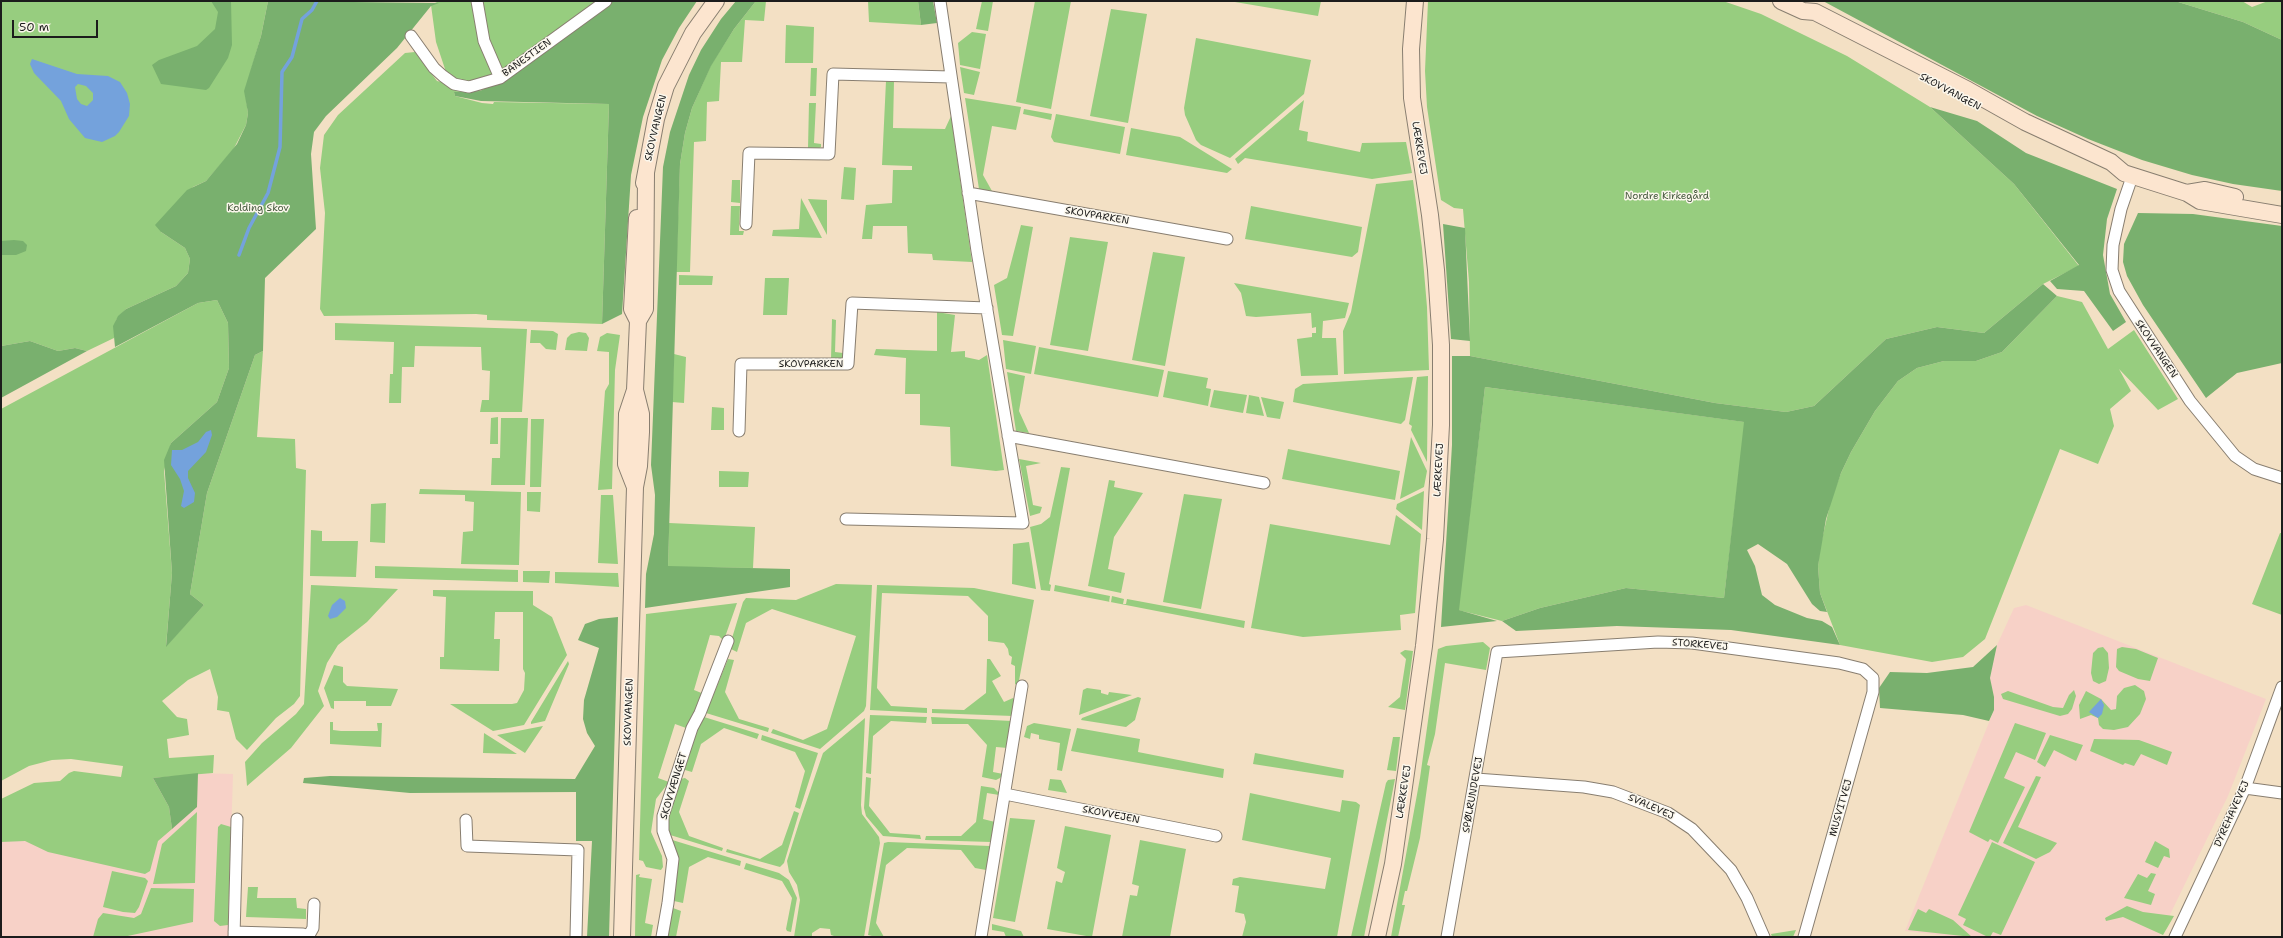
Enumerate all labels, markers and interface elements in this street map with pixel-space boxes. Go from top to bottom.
scale bar [14,12,100,38]
text: 50 m [19,19,49,35]
street label: BANESTIEN [500,36,554,80]
street label: SKOVVANGEN [1917,71,1983,113]
street label: SKOVVANGEN [643,94,669,162]
street label: LÆRKEVEJ [1409,121,1429,175]
park label: Nordre Kirkegård [1625,190,1709,202]
park label: Kolding Skov [227,202,289,214]
street label: SKOVPARKEN [1064,204,1130,228]
street label: SKOVVANGEN [2132,318,2180,380]
street label: SKOVPARKEN [779,358,843,370]
street label: LÆRKEVEJ [1432,443,1446,497]
street label: STORKEVEJ [1671,637,1729,653]
street label: SKOVVANGEN [622,678,636,746]
street label: SKOVVÆNGET [658,751,690,821]
street label: SPØLRUNDEVEJ [1460,756,1486,834]
street label: LÆRKEVEJ [1394,765,1414,819]
street label: MUSVITVEJ [1827,778,1855,838]
street label: DYREHAVEVEJ [2212,779,2252,849]
street label: SVALEVEJ [1626,792,1676,822]
street label: SKOVVEJEN [1081,804,1141,826]

